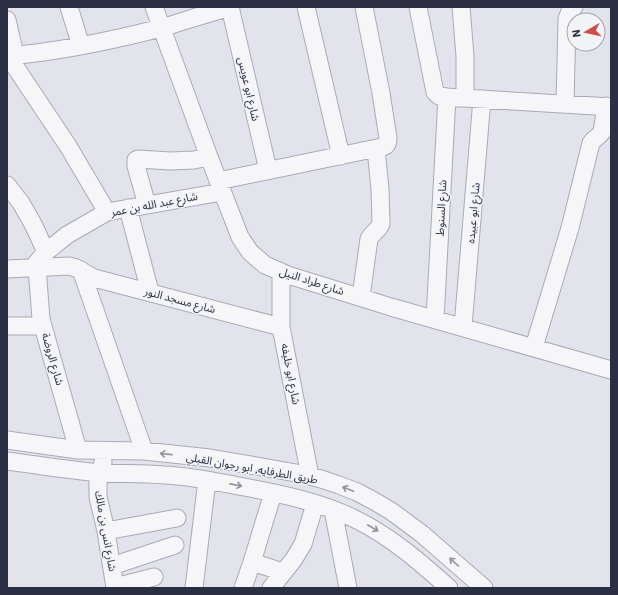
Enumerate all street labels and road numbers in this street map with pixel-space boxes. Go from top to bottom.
street label: شارع ابو عويس [234,56,263,123]
street label: شارع السنوط [433,179,450,237]
street label: شارع ابو عبيده [463,182,484,244]
street label: شارع عبد الله بن عمر [108,189,199,220]
street label: شارع طراد النيل [277,264,347,299]
street label: شارع مسجد النور [142,284,217,317]
street label: شارع الروضة [38,331,67,388]
street label: شارع ابو خليفه [277,342,304,406]
street label: طريق الطرفايه, ابو رجوان القبلي [185,450,319,489]
street label: شارع انس بن مالك [91,490,120,573]

